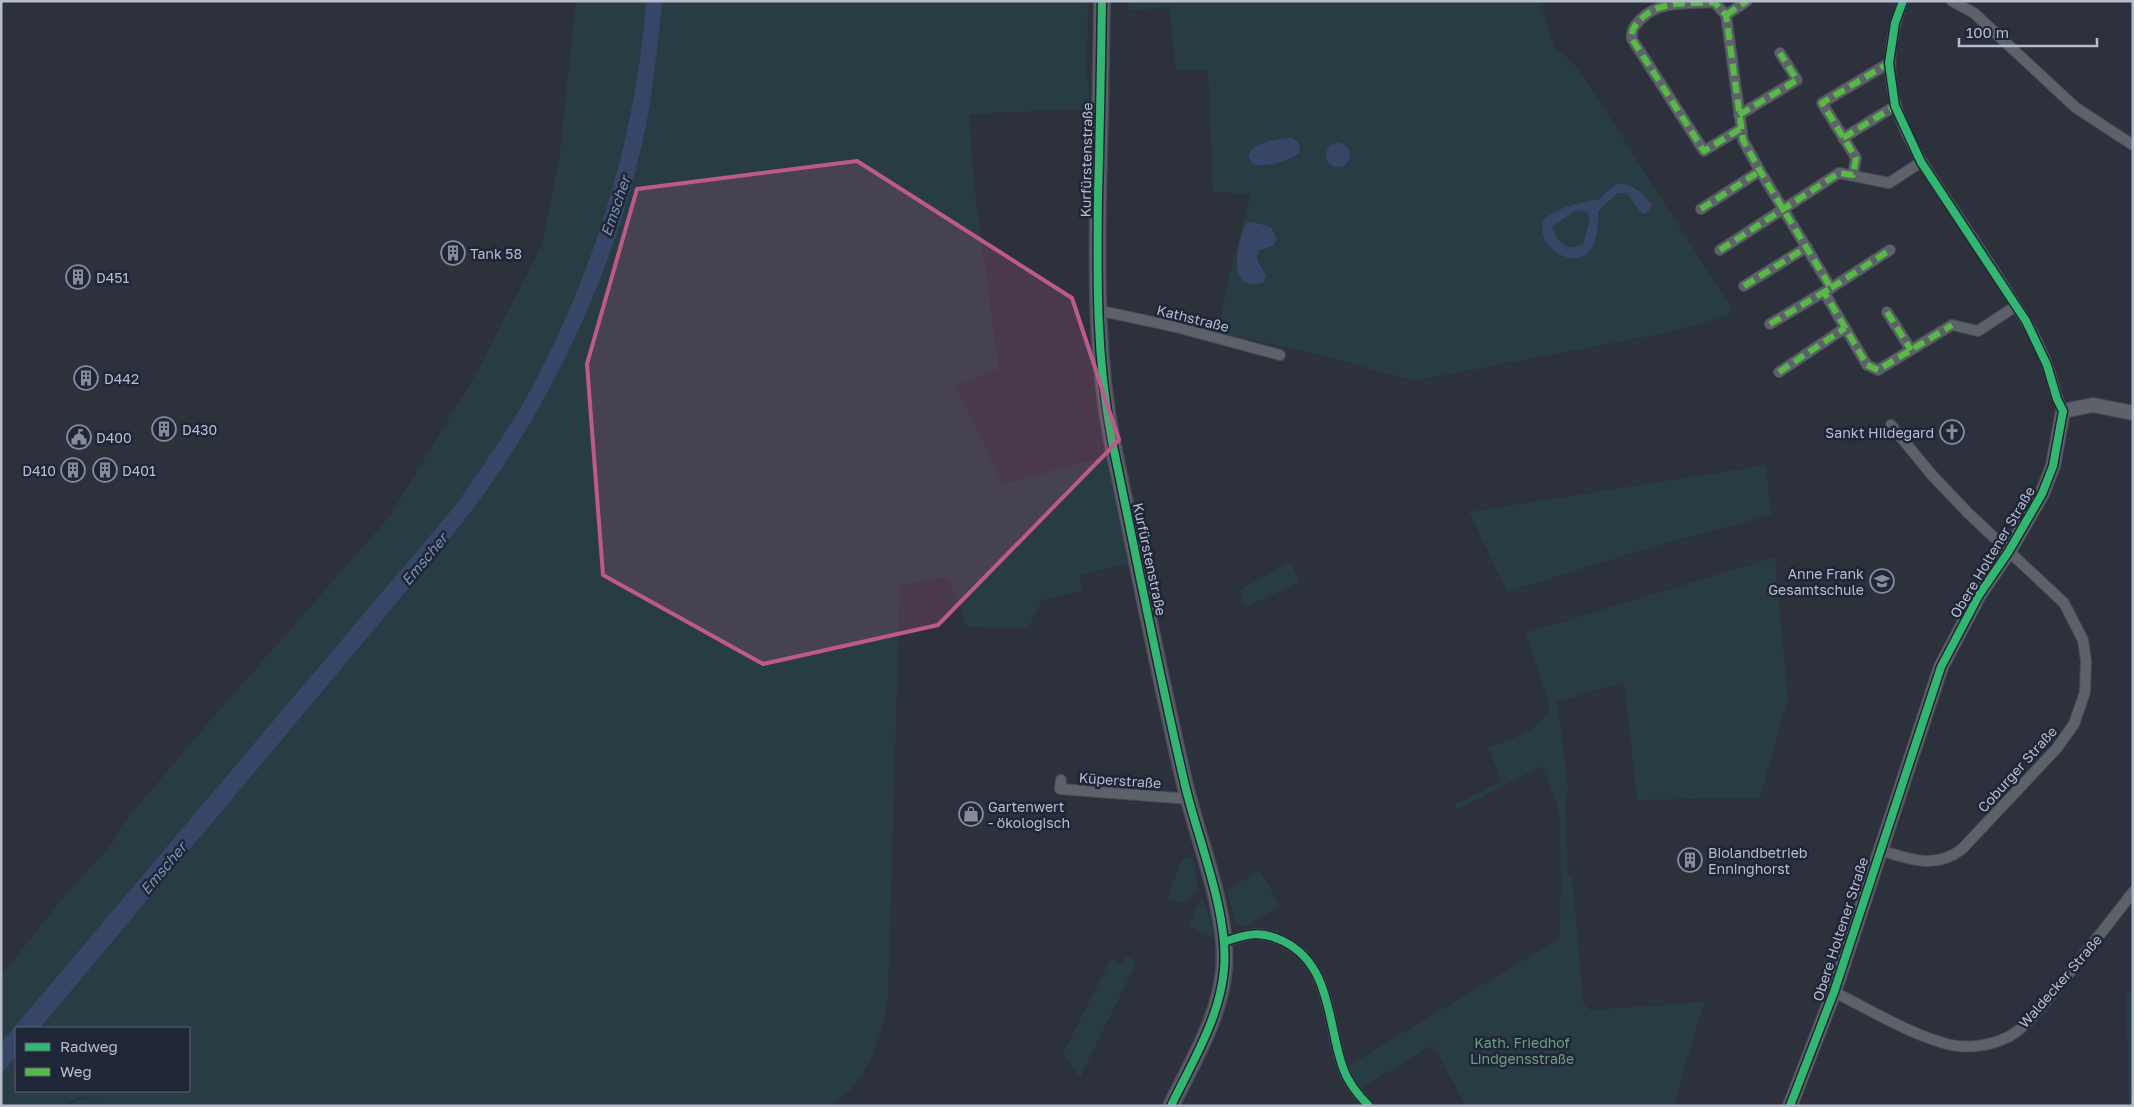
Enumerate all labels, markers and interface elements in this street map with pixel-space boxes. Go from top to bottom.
scale bar [1959,15,2096,47]
text: 100 m [1966,23,2009,41]
street label: Kurfürstenstraße [1076,102,1096,218]
water label: Emscher [596,172,634,238]
building icon: Tank 58 [440,240,466,266]
place label: Tank 58 [470,245,522,262]
building icon: D451 [65,264,91,290]
place label: D451 [96,269,129,286]
street label: Kathstraße [1155,301,1231,335]
building icon: D442 [73,365,99,391]
place label: D442 [104,370,139,387]
building icon: D430 [151,416,177,442]
church icon: Sankt Hildegard [1939,419,1965,445]
place label: D430 [182,421,217,438]
public building icon: D400 [66,424,92,450]
place label: Sankt Hildegard [1825,424,1934,441]
place label: D400 [96,429,132,446]
building icon: D410 [60,457,86,483]
building icon: D401 [92,457,118,483]
place label: D410 [22,462,56,479]
place label: D401 [122,462,156,479]
street label: Obere Holtener Straße [1946,483,2038,621]
street label: Kurfürstenstraße [1130,501,1170,617]
water label: Emscher [397,528,452,589]
place label: Anne Frank Gesamtschule [1768,565,1864,598]
school or university icon: Anne Frank Gesamtschule [1869,568,1895,594]
street label: Coburger Straße [1974,723,2060,815]
street label: Küperstraße [1078,769,1162,791]
place label: Gartenwert - ökologisch [988,798,1070,831]
shop icon: Gartenwert - ökologisch [958,801,984,827]
water label: Emscher [136,837,191,898]
place label: Biolandbetrieb Enninghorst [1708,844,1807,877]
building icon: Biolandbetrieb Enninghorst [1677,847,1703,873]
street label: Obere Holtener Straße [1809,855,1871,1003]
street label: Waldecker Straße [2015,931,2105,1031]
legend [15,1027,190,1092]
park label: Kath. Friedhof Lindgensstraße [1470,1034,1574,1067]
text: Radweg [60,1037,118,1055]
text: Weg [60,1062,92,1080]

